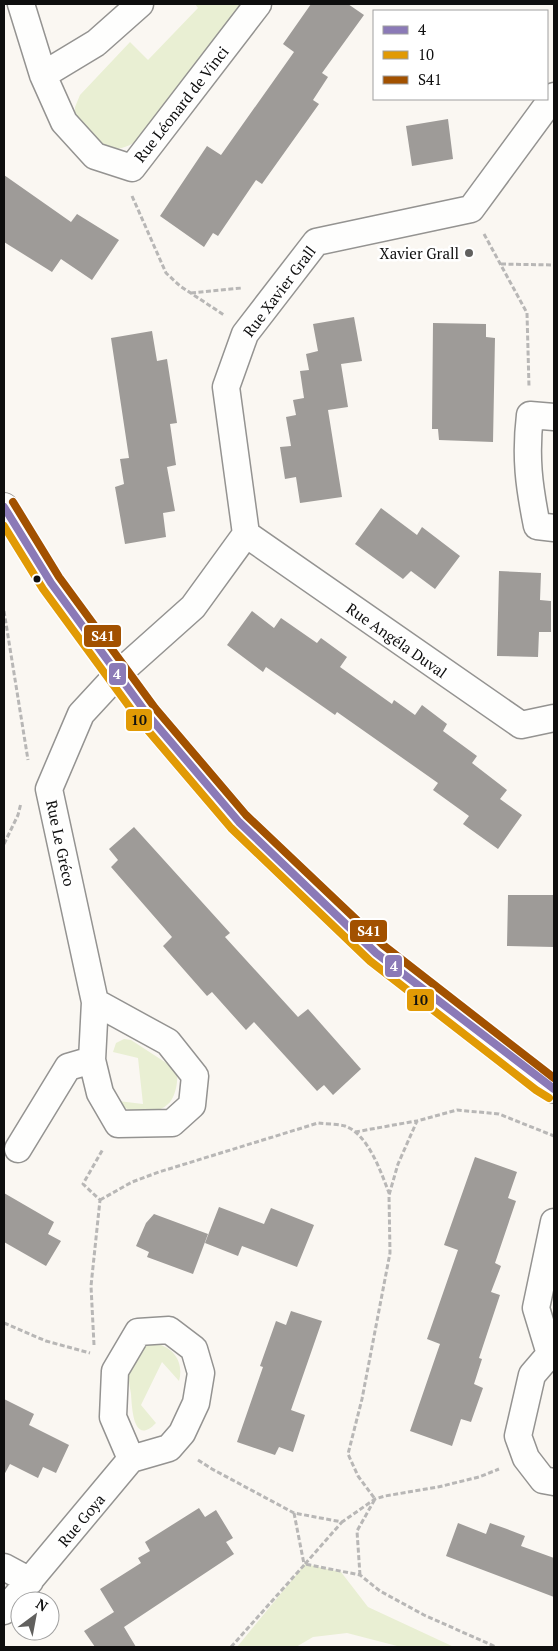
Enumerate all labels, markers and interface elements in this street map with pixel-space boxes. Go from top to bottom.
legend [373,10,548,100]
text: 4 [418,19,426,39]
street label: Rue Léonard de Vinci [129,42,233,166]
text: 10 [418,44,434,64]
text: S41 [418,69,442,89]
street label: Rue Xavier Grall [238,242,320,340]
place label: Xavier Grall [380,243,459,263]
marker: Xavier Grall [463,247,475,259]
unlabelled marker [32,574,42,584]
street label: Rue Angéla Duval [343,598,451,682]
line badge: S41 [83,624,122,648]
text: S41 [91,626,115,645]
line badge: 4 [108,662,127,686]
text: 4 [113,664,121,683]
line badge: 10 [125,708,153,732]
text: 10 [131,710,147,729]
street label: Rue Le Gréco [42,798,80,888]
line badge: S41 [349,919,388,943]
text: S41 [357,921,381,940]
line badge: 4 [384,954,403,978]
text: 4 [390,956,398,975]
line badge: 10 [406,988,435,1012]
text: 10 [412,990,428,1009]
street label: Rue Goya [53,1489,109,1551]
north arrow [10,1591,60,1641]
text: N [33,1594,52,1616]

